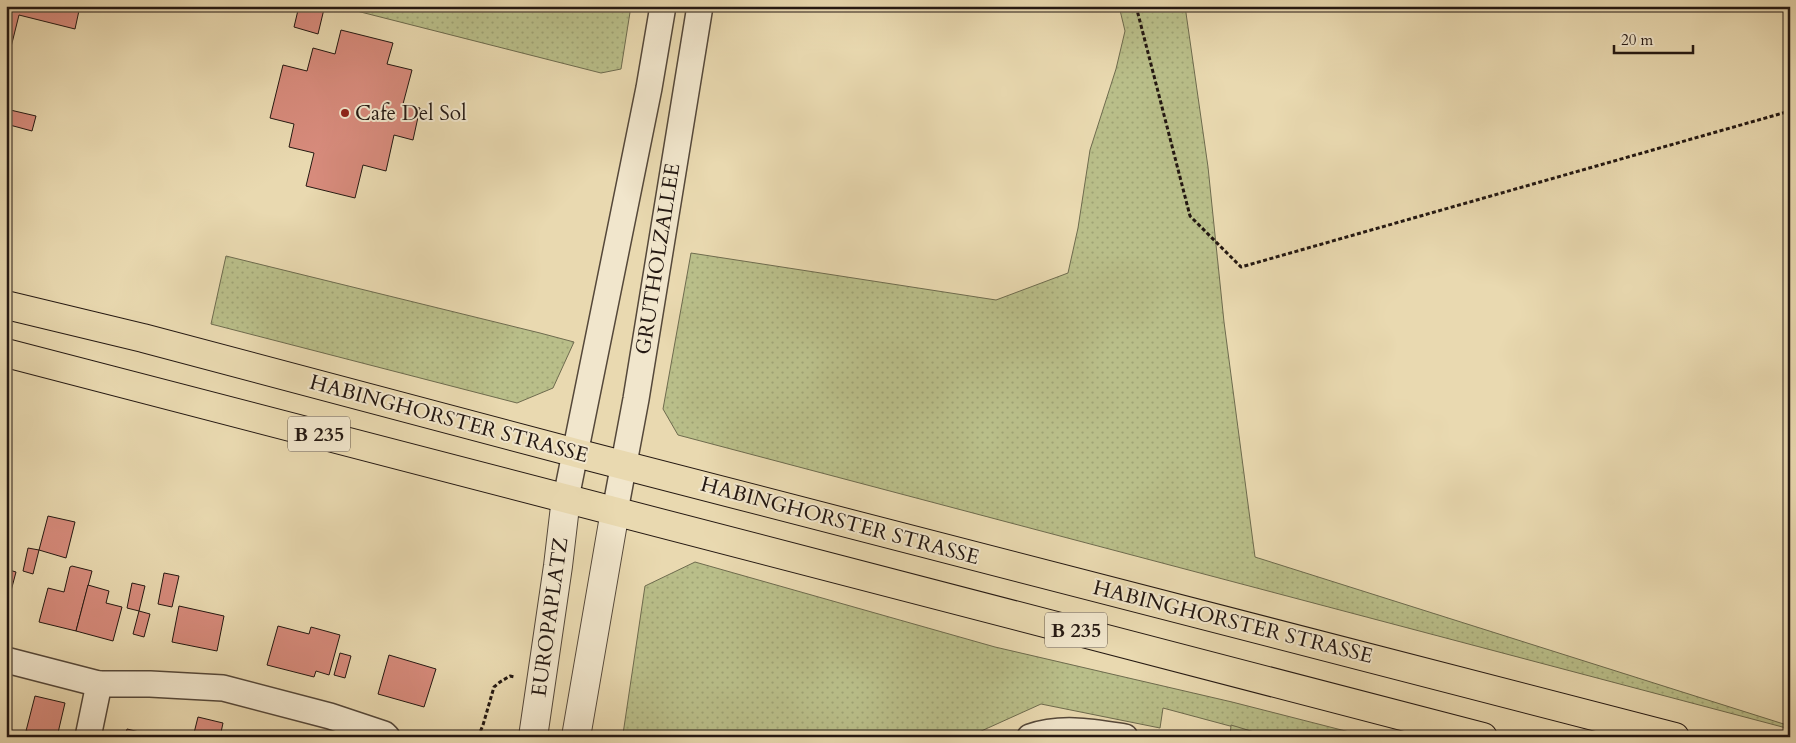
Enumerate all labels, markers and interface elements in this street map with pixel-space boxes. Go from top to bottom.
scale bar [1614,22,1692,54]
text: 20 m [1621,30,1653,50]
place label: Cafe Del Sol [355,99,467,128]
marker: Cafe Del Sol [339,107,351,119]
street label: GRUTHOLZALLEE [629,161,687,357]
street label: HABINGHORSTER STRASSE [307,368,592,470]
road number: B 235 [288,416,350,452]
street label: HABINGHORSTER STRASSE [698,470,983,572]
street label: EUROPAPLATZ [524,535,576,699]
street label: HABINGHORSTER STRASSE [1090,573,1376,671]
road number: B 235 [1045,612,1107,648]

